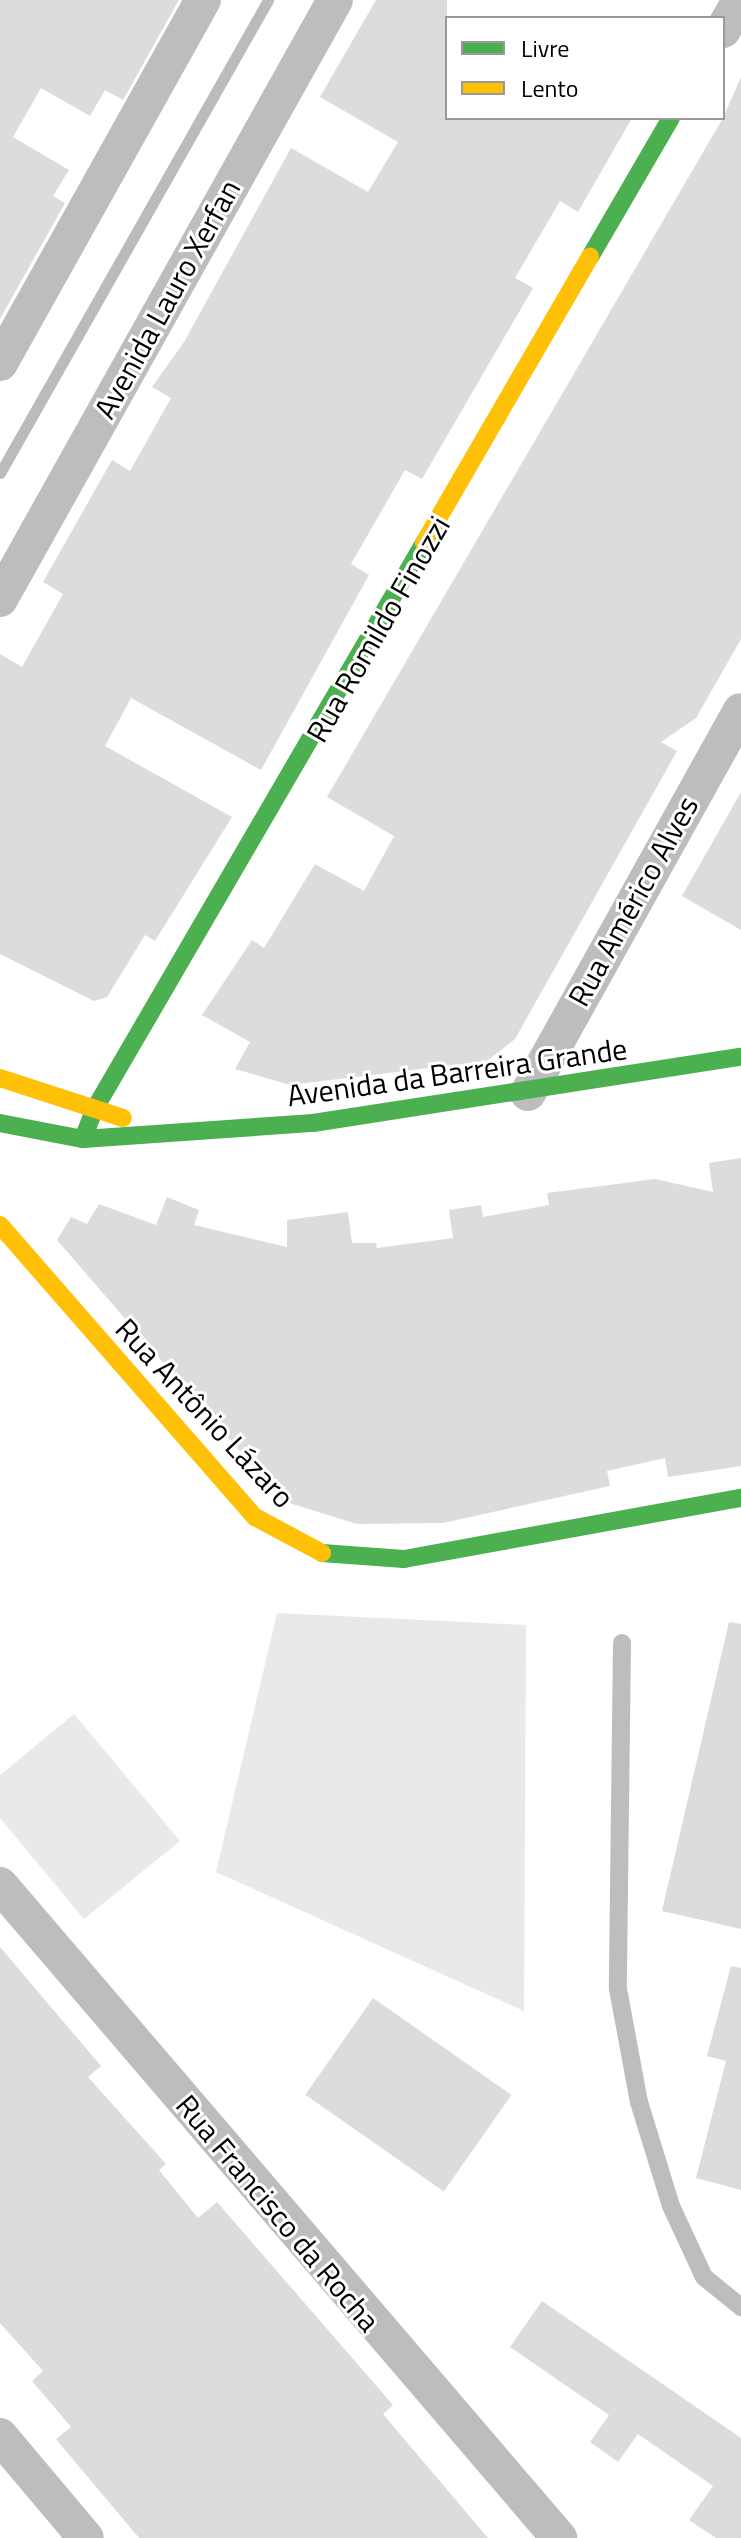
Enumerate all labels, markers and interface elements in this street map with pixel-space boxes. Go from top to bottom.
legend [445,16,725,120]
text: Livre [521,30,569,66]
text: Lento [521,70,578,106]
street label: Avenida Lauro Xerfan [86,173,248,425]
street label: Rua Romildo Finozzi [299,510,457,748]
street label: Rua Américo Alves [560,790,706,1012]
street label: Avenida da Barreira Grande [285,1030,629,1114]
street label: Rua Antônio Lázaro [108,1311,302,1515]
street label: Rua Francisco da Rocha [169,2088,387,2338]

